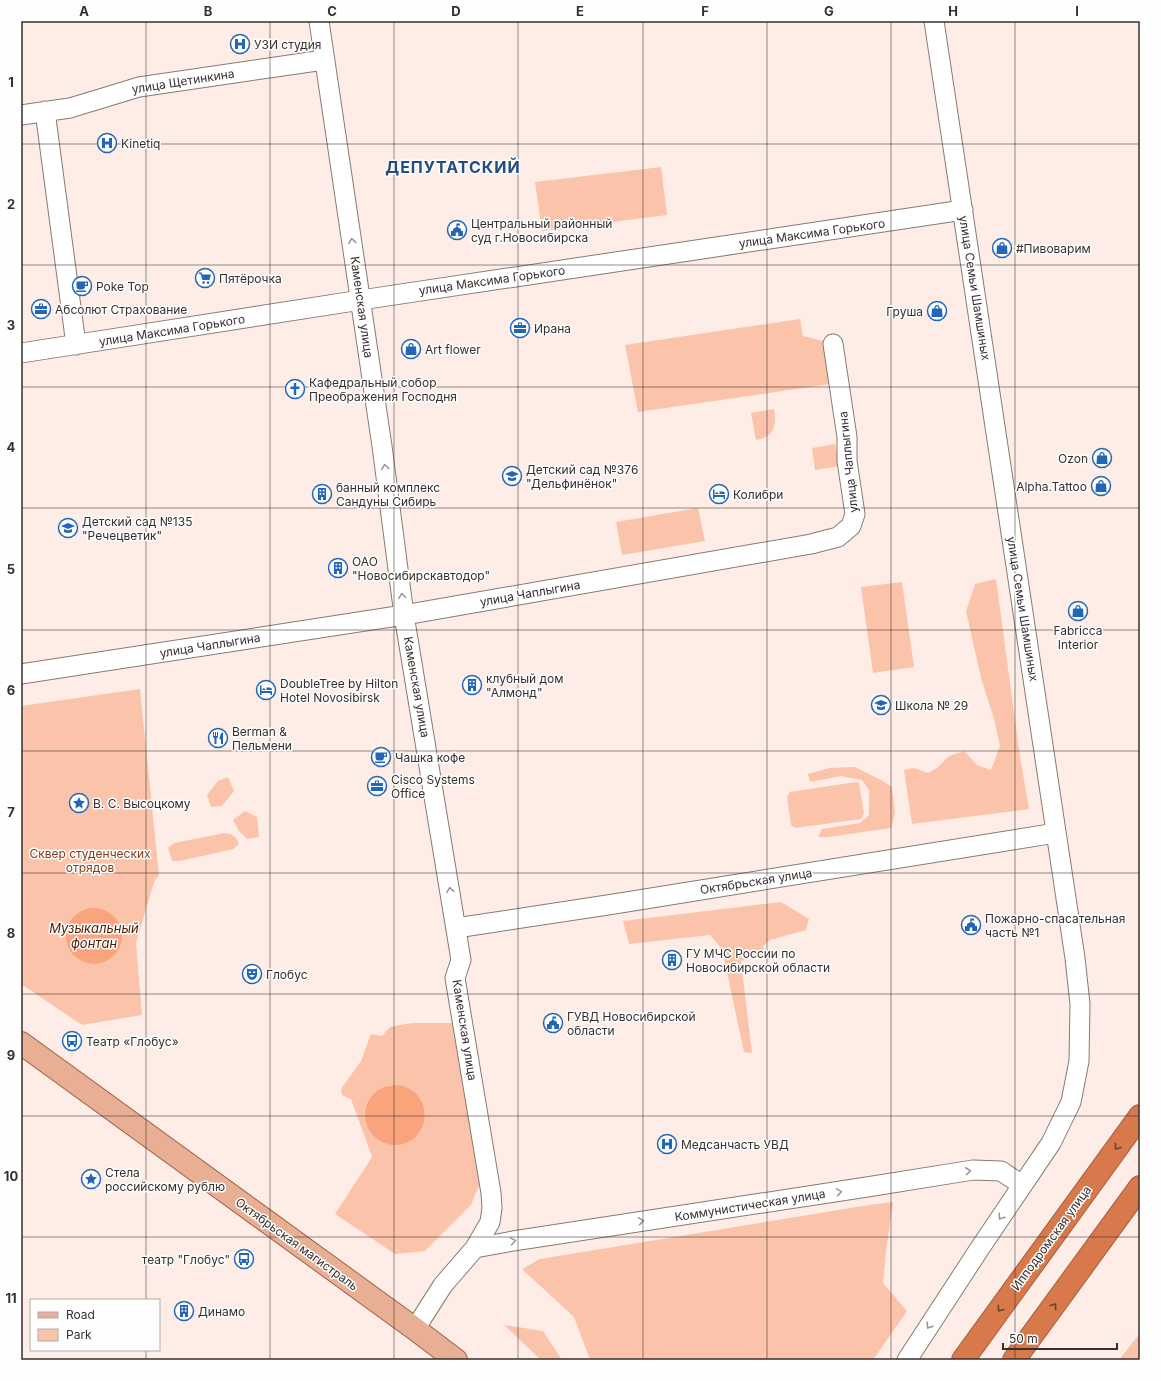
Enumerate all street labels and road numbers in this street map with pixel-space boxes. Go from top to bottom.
street label: улица Щетинкина [131,65,235,97]
street label: улица Семьи Шамшиных [956,214,994,362]
street label: улица Максима Горького [738,215,886,251]
street label: Каменская улица [347,255,377,359]
street label: улица Максима Горького [418,262,566,298]
street label: улица Максима Горького [98,311,246,349]
street label: улица Чаплыгина [835,411,861,513]
street label: улица Семьи Шамшиных [1004,535,1042,683]
street label: улица Чаплыгина [479,577,581,609]
street label: улица Чаплыгина [159,630,261,660]
street label: Каменская улица [401,635,433,739]
street label: Октябрьская улица [699,865,813,897]
street label: Каменская улица [450,978,480,1082]
street label: Ипподромская улица [1008,1183,1094,1293]
street label: Коммунистическая улица [674,1186,826,1224]
street label: Октябрьская магистраль [233,1194,362,1294]

